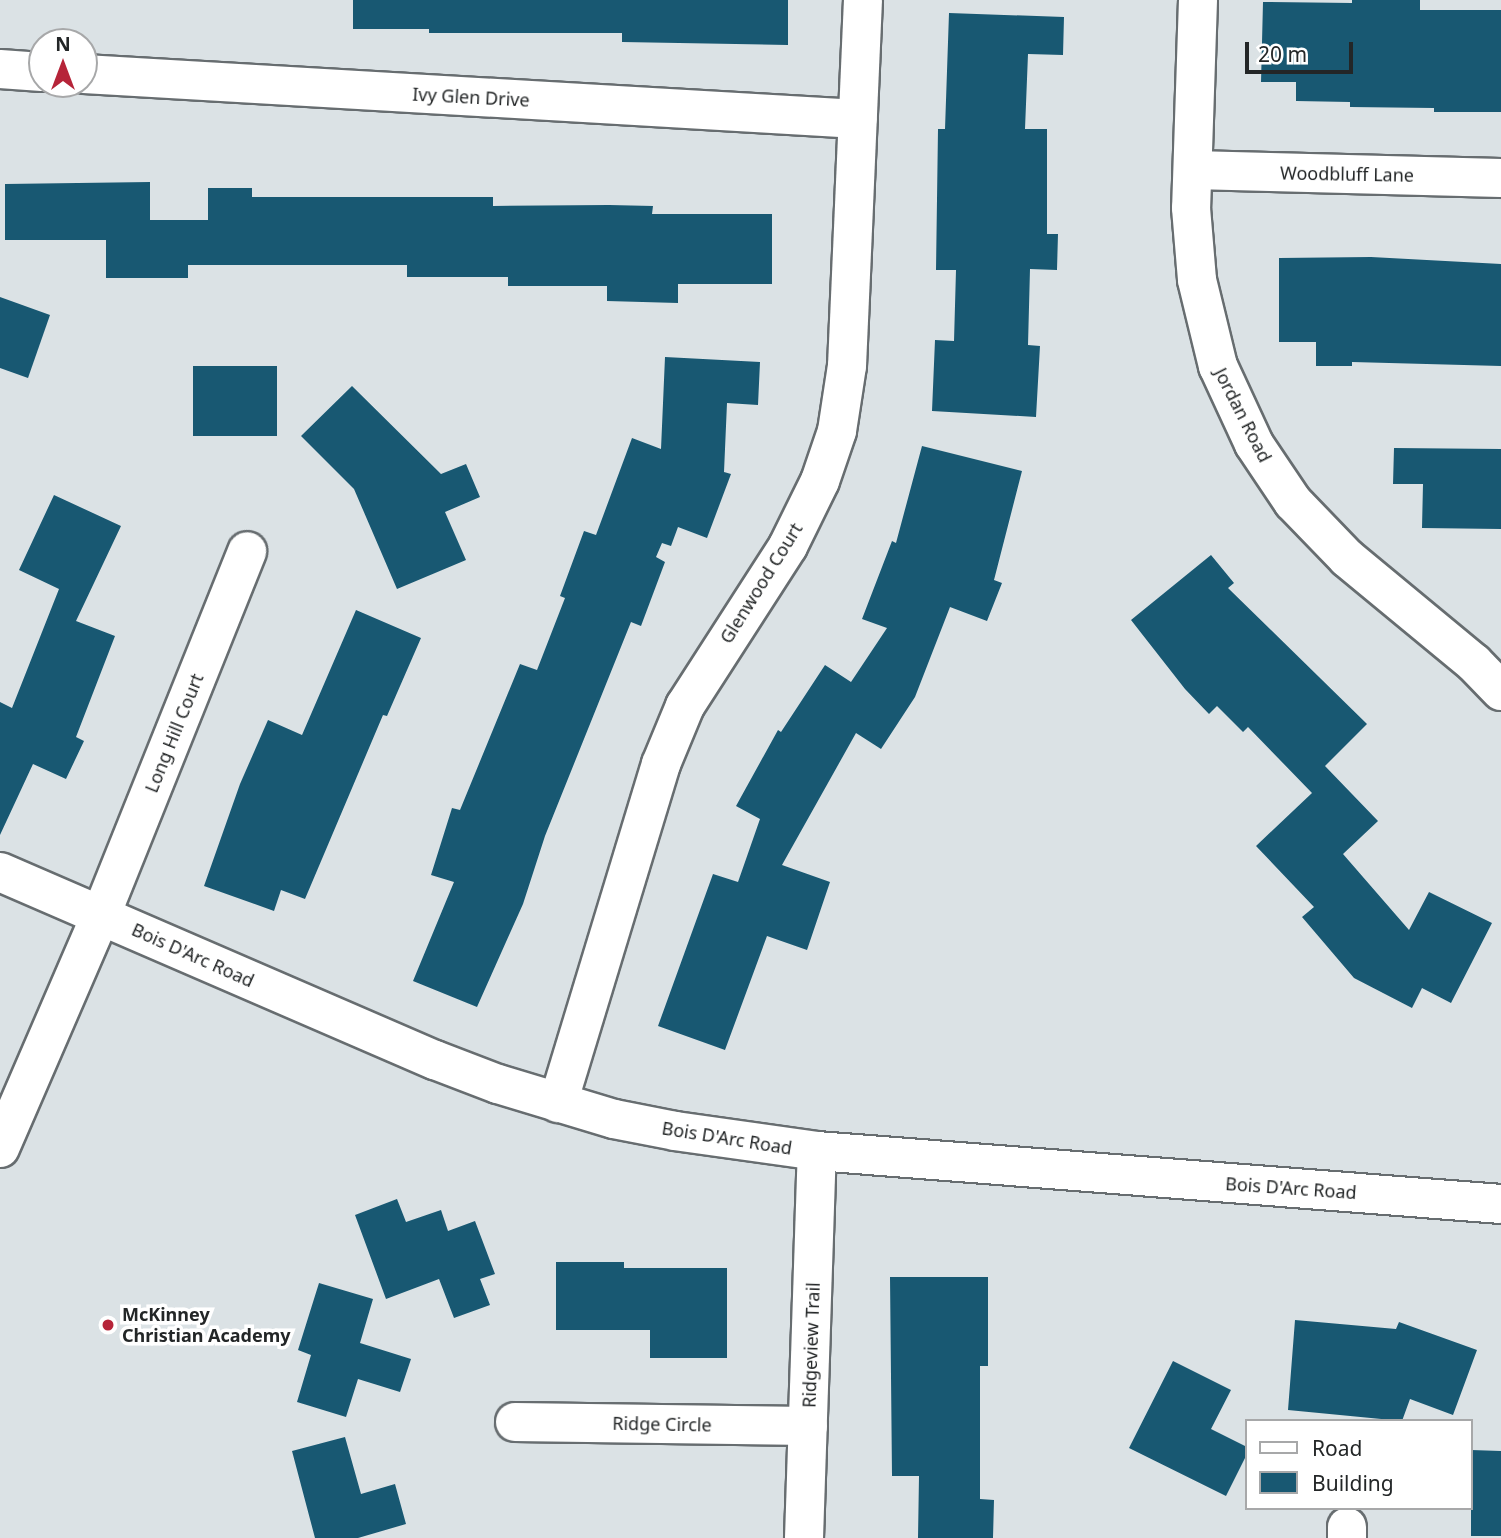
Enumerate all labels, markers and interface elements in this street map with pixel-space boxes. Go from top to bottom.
north arrow [28,28,98,98]
scale bar [1249,28,1358,72]
text: N [55,31,71,57]
text: 20 m [1258,40,1307,68]
street label: Ivy Glen Drive [412,83,530,111]
street label: Woodbluff Lane [1280,162,1414,186]
street label: Jordan Road [1210,364,1276,466]
street label: Glenwood Court [715,519,807,647]
street label: Long Hill Court [140,670,208,796]
street label: Bois D'Arc Road [128,918,258,992]
street label: Bois D'Arc Road [660,1117,794,1159]
street label: Bois D'Arc Road [1225,1173,1357,1203]
street label: Ridgeview Trail [798,1282,824,1408]
place label: McKinney Christian Academy [122,1304,291,1346]
marker: McKinney Christian Academy [100,1317,116,1333]
street label: Ridge Circle [612,1412,712,1436]
legend [1246,1419,1473,1510]
text: Road [1312,1434,1362,1462]
text: Building [1312,1469,1394,1497]

